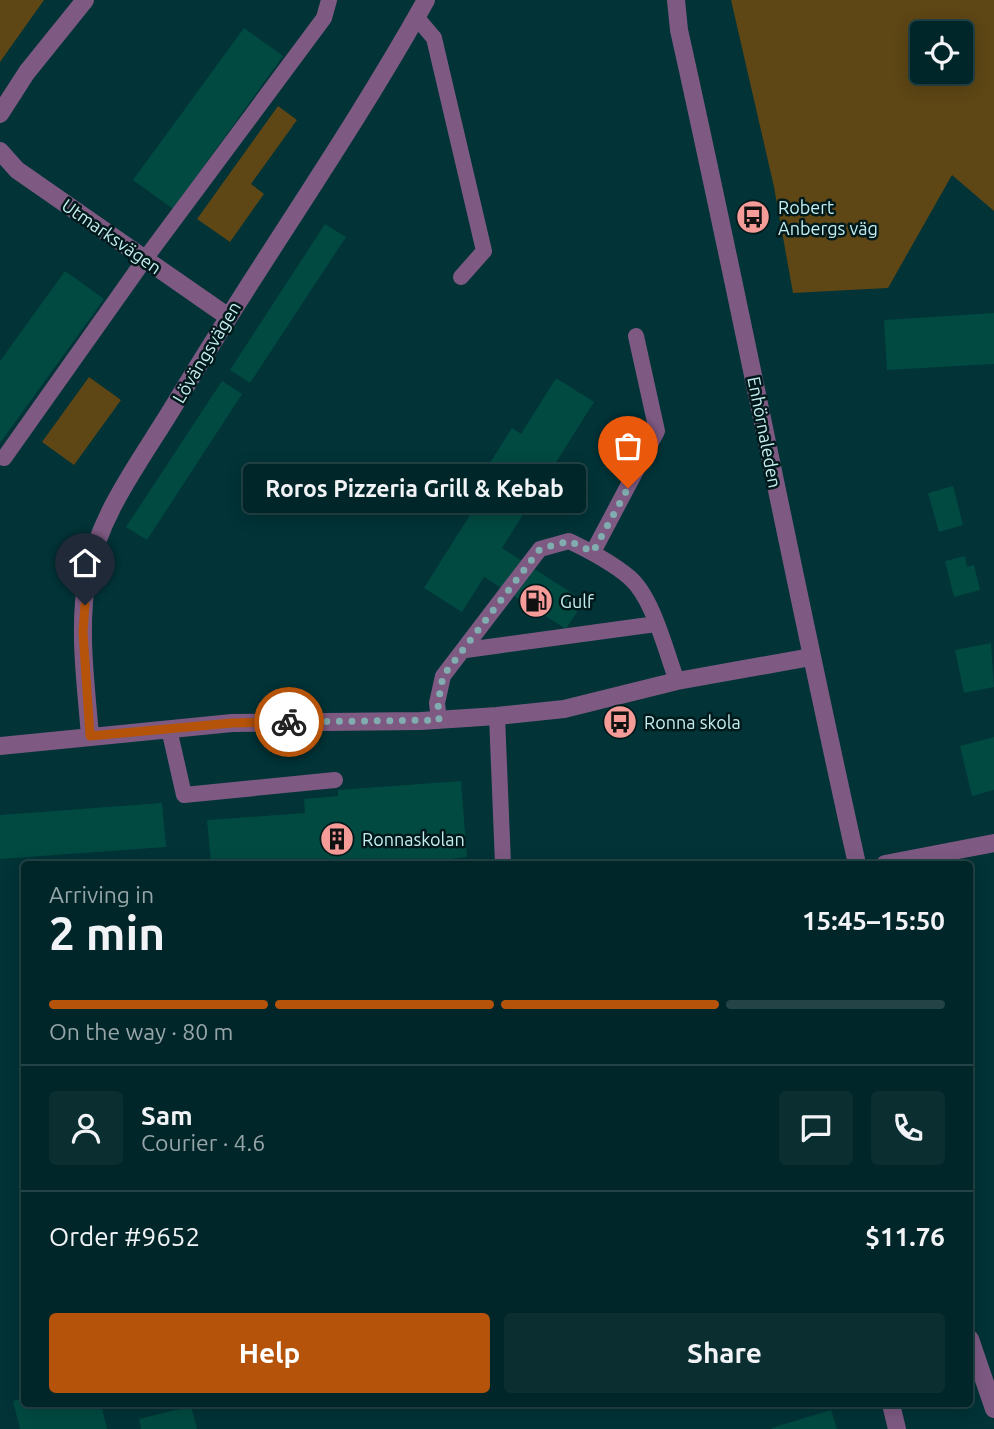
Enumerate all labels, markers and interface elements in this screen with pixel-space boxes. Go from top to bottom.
map controls [910,21,973,84]
button: locate [910,21,973,84]
street label: Utmarksvägen [59,194,165,278]
place label: Robert Anbergs väg [778,197,878,238]
bus stop icon: Robert Anbergs väg [734,198,772,236]
street label: Lövängsvägen [168,298,244,406]
street label: Enhörnaleden [744,375,786,489]
pin [598,416,658,488]
icon: bag [609,427,647,465]
callout: Roros Pizzeria Grill & Kebab [243,463,586,512]
text: Roros Pizzeria Grill & Kebab [265,476,564,501]
pin [55,533,115,605]
icon: home [66,544,104,582]
fuel station icon: Gulf [517,582,555,620]
place label: Gulf [560,591,594,611]
courier [254,687,324,757]
icon: bike [270,703,308,741]
bus stop icon: Ronna skola [601,703,639,741]
place label: Ronna skola [644,712,741,732]
building icon: Ronnaskolan [318,820,356,858]
place label: Ronnaskolan [362,829,465,849]
text: Arriving in [49,882,154,907]
text: 15:45–15:50 [802,906,945,935]
text: 2 min [49,907,165,959]
text: On the way · 80 m [49,1019,233,1044]
button: person [49,1091,123,1165]
button: chat [779,1091,853,1165]
button: phone [871,1091,945,1165]
text: Sam [141,1101,193,1130]
text: Courier · 4.6 [141,1130,265,1155]
text: Order #9652 [49,1222,200,1251]
text: $11.76 [865,1222,945,1251]
button: Help [49,1313,490,1393]
button: Share [504,1313,945,1393]

